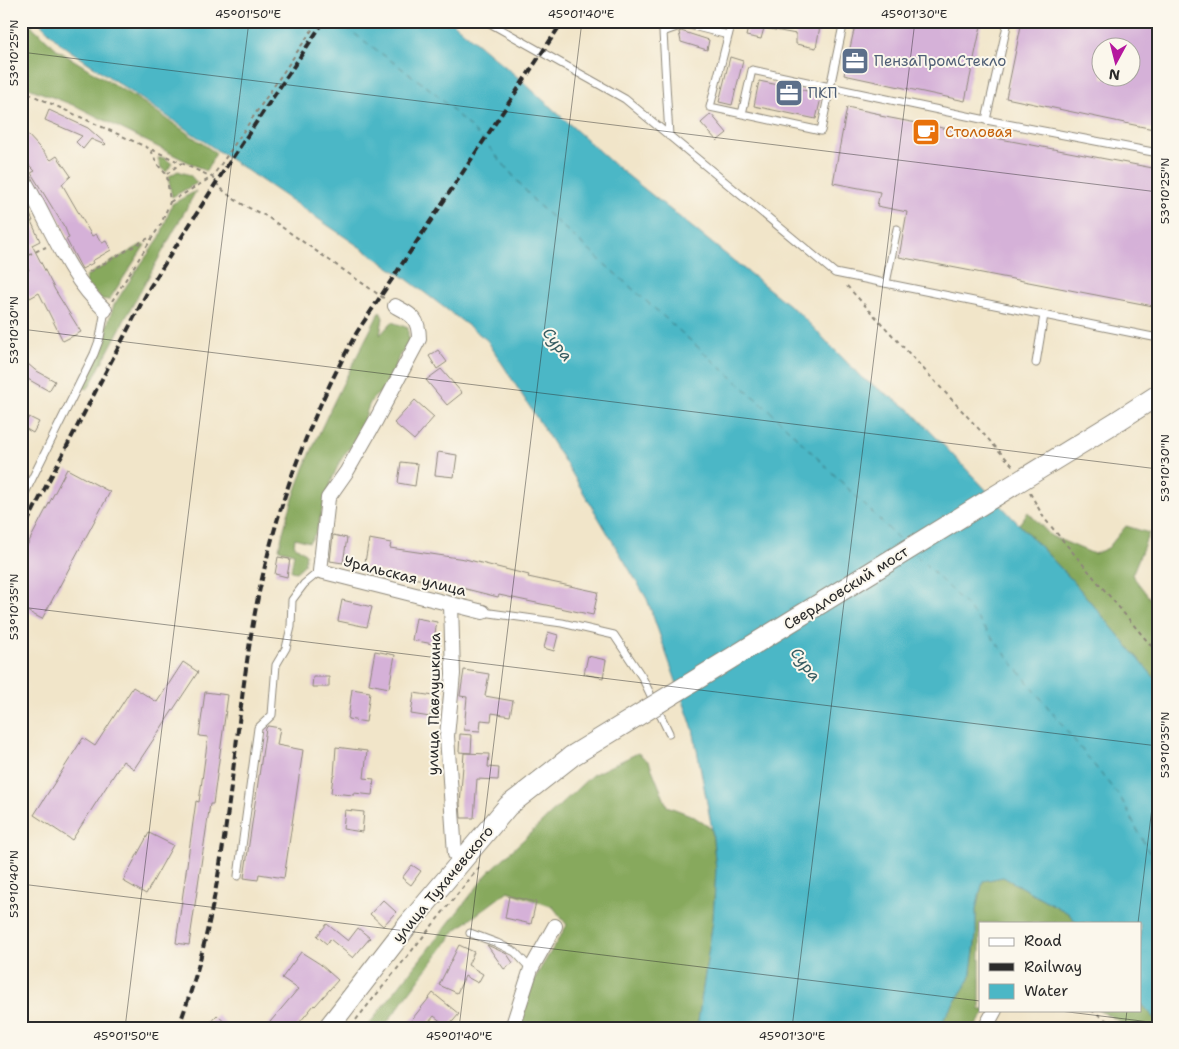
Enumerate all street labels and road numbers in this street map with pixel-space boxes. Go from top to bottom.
street label: Свердловский мост [780,541,913,635]
street label: Уральская улица [341,551,469,601]
street label: улица Павлушкина [423,632,445,776]
street label: улица Тухачевского [388,821,498,947]

